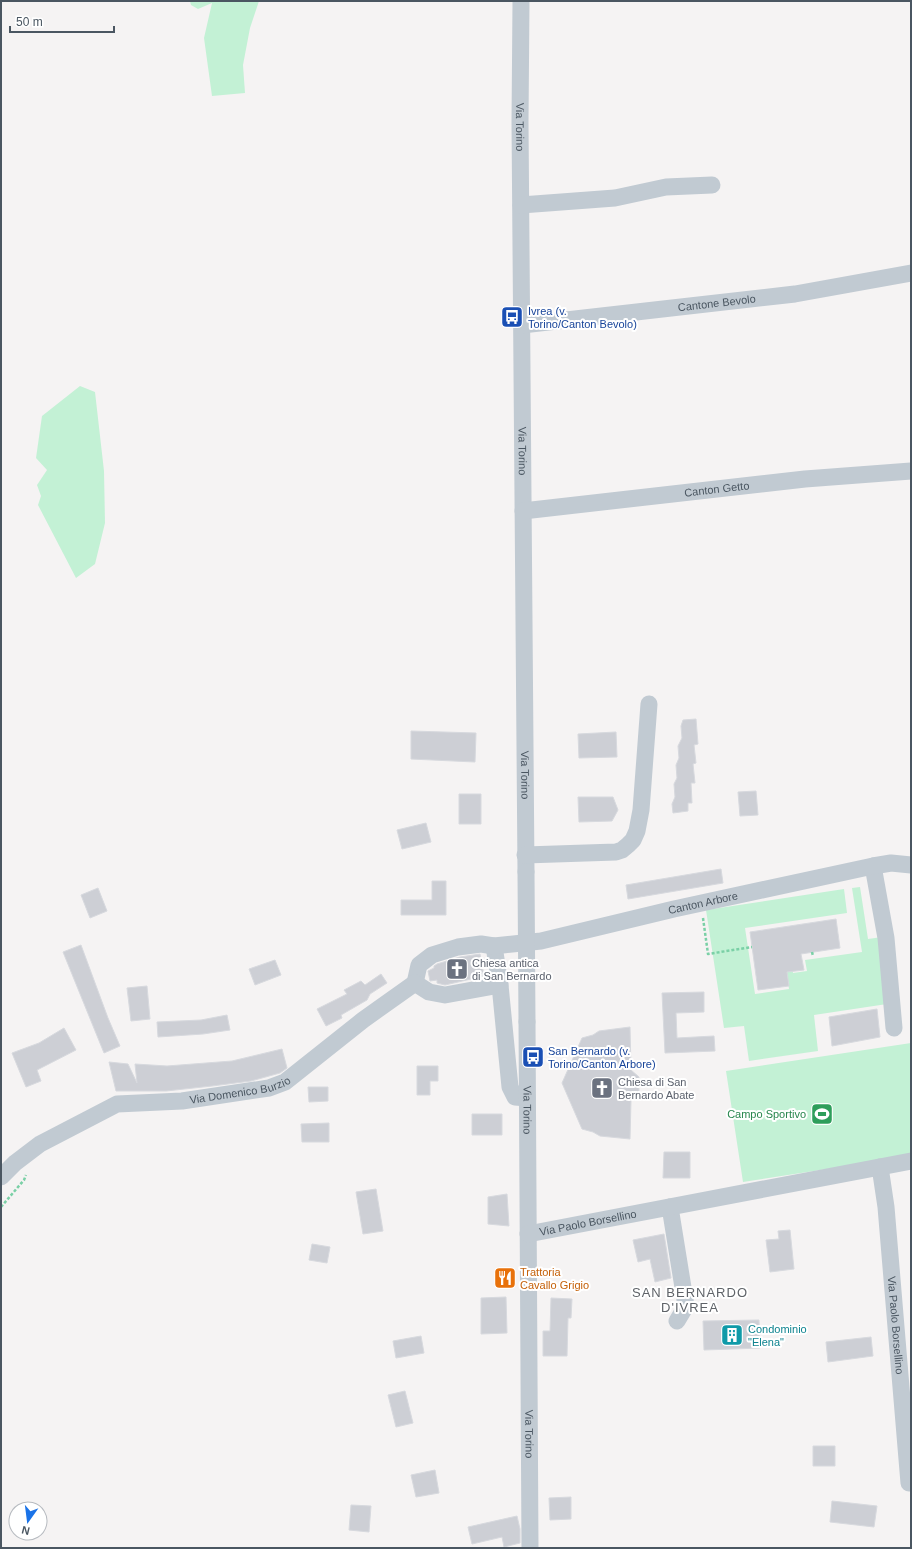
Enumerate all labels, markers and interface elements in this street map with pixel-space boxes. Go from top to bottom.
scale bar [10,8,114,34]
text: 50 m [16,15,43,29]
street label: Via Torino [514,103,526,151]
street label: Cantone Bevolo [677,293,756,313]
bus stop icon: Ivrea (v. Torino/Canton Bevolo) [499,304,525,330]
place label: Ivrea (v. Torino/Canton Bevolo) [528,305,637,330]
street label: Via Torino [516,427,529,475]
street label: Canton Getto [684,479,750,499]
street label: Via Torino [519,751,531,799]
street label: Canton Arbore [667,889,739,916]
church icon: Chiesa antica di San Bernardo [444,956,470,982]
place label: Chiesa antica di San Bernardo [472,957,552,982]
bus stop icon: San Bernardo (v. Torino/Canton Arbore) [520,1044,546,1070]
place label: San Bernardo (v. Torino/Canton Arbore) [548,1045,656,1070]
street label: Via Domenico Burzio [189,1074,293,1106]
church icon: Chiesa di San Bernardo Abate [589,1075,615,1101]
place label: Chiesa di San Bernardo Abate [618,1076,694,1101]
street label: Via Torino [521,1086,534,1134]
sports icon: Campo Sportivo [809,1101,835,1127]
place label: Campo Sportivo [727,1108,806,1120]
street label: Via Paolo Borsellino [538,1207,637,1238]
restaurant icon: Trattoria Cavallo Grigio [492,1265,518,1291]
place label: Trattoria Cavallo Grigio [520,1266,589,1291]
street label: Via Paolo Borsellino [886,1276,906,1375]
district label: SAN BERNARDO D'IVREA [632,1285,748,1315]
building icon: Condominio "Elena" [719,1322,745,1348]
place label: Condominio "Elena" [748,1323,807,1348]
street label: Via Torino [523,1410,535,1458]
north arrow [8,1501,48,1541]
text: N [20,1524,31,1537]

